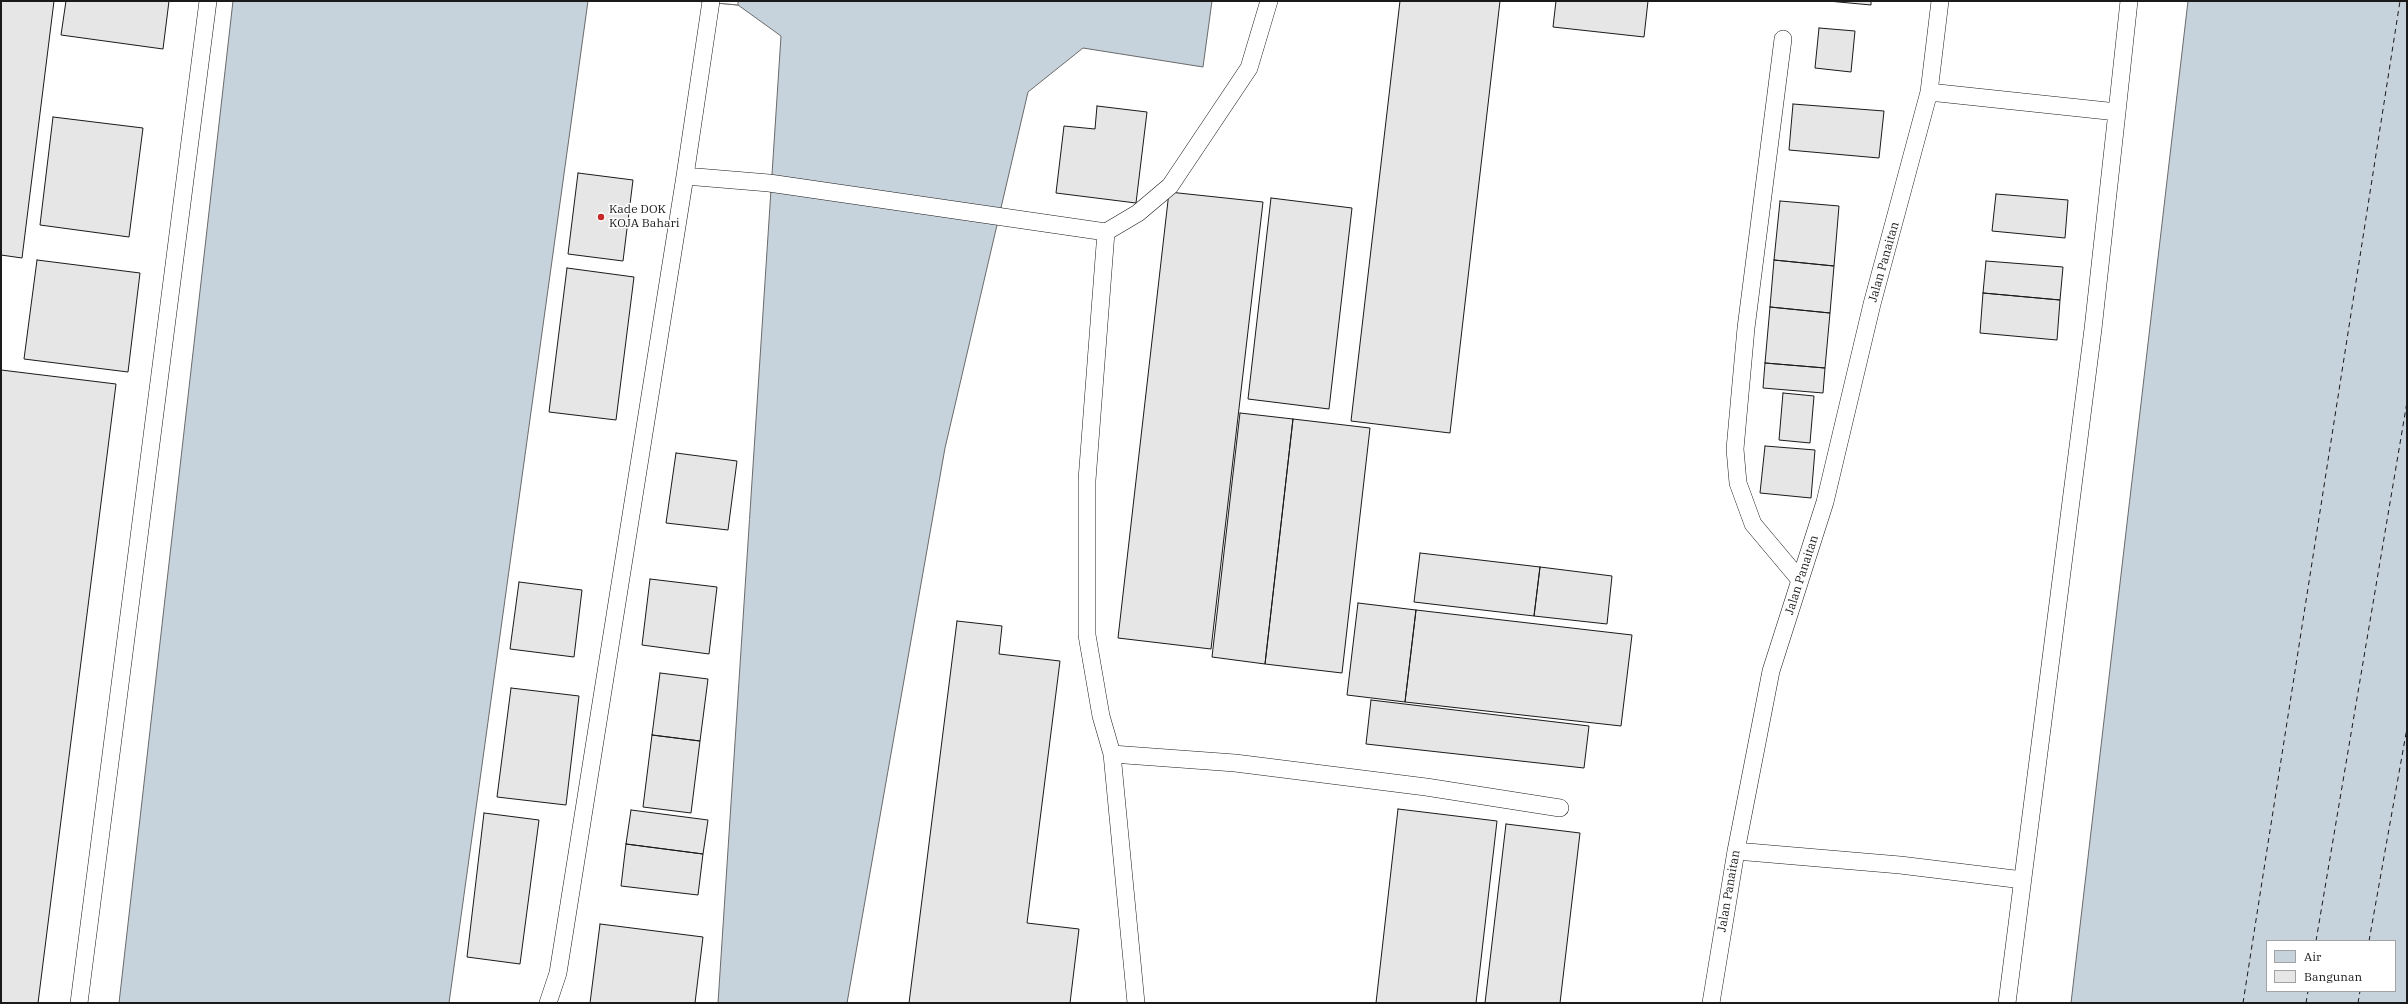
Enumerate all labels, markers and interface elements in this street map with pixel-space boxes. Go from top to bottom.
place label: Kade DOK KOJA Bahari [609,203,680,231]
marker: Kade DOK KOJA Bahari [596,212,606,222]
street label: Jalan Panaitan [1866,220,1902,304]
street label: Jalan Panaitan [1782,533,1822,617]
street label: Jalan Panaitan [1715,849,1743,933]
legend [2266,940,2396,992]
text: Air [2304,949,2321,964]
text: Bangunan [2304,969,2362,984]

